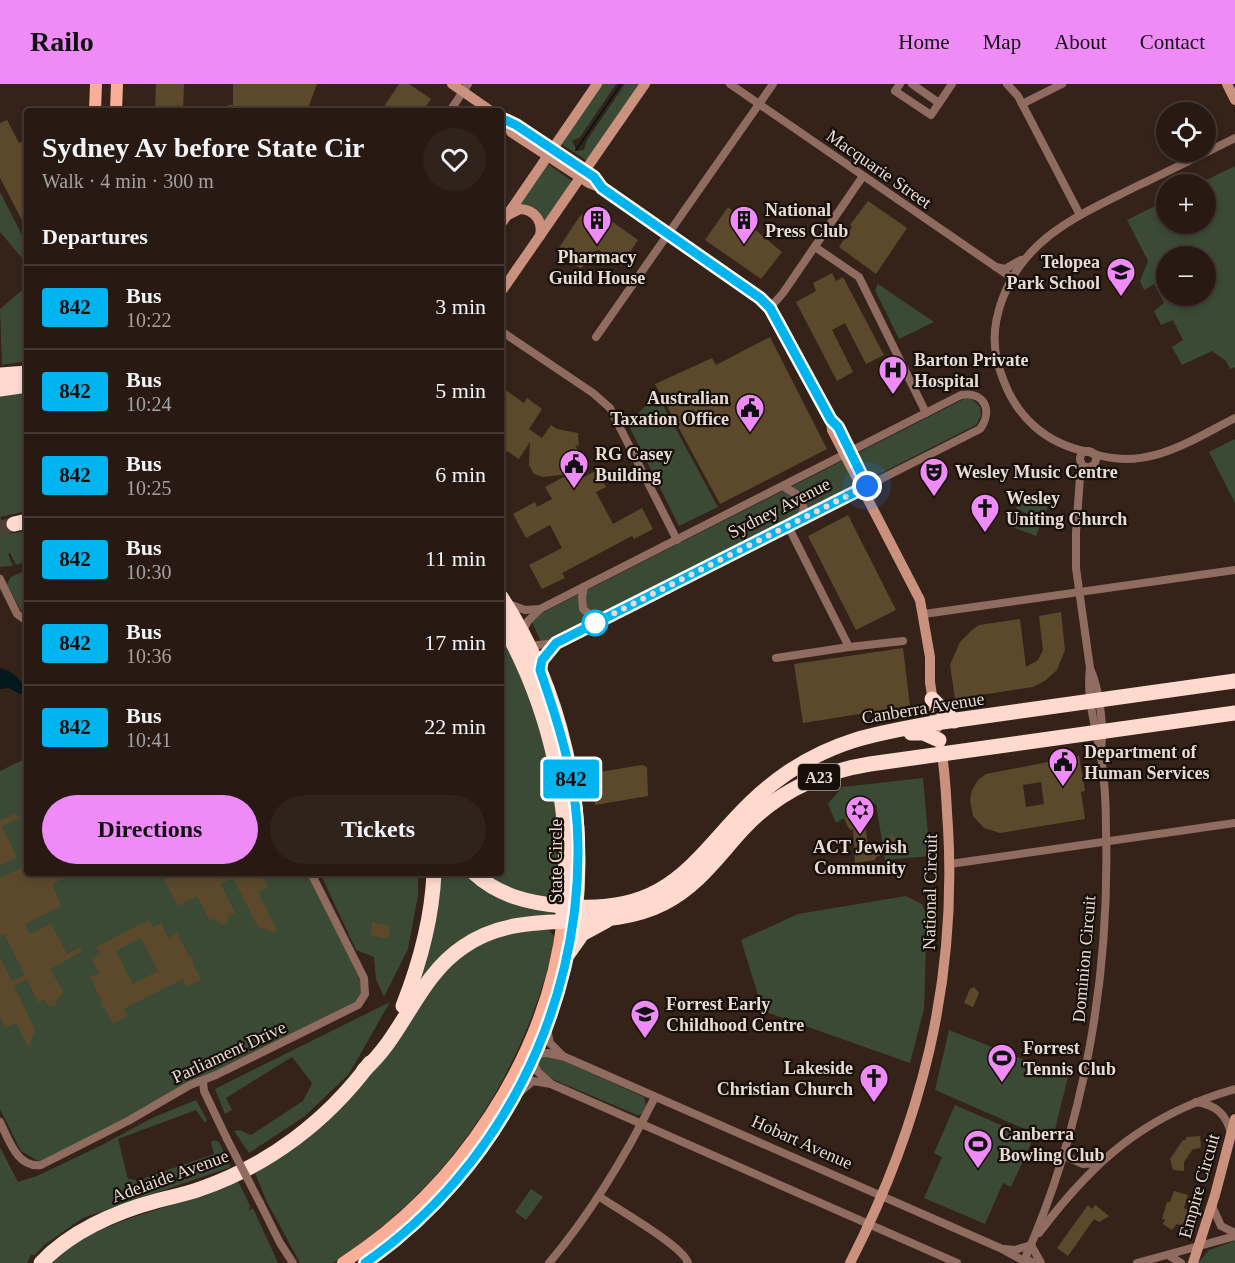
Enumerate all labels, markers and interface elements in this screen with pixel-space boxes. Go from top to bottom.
text: Railo [30,26,94,57]
text: Home [898,30,950,54]
text: Map [983,30,1021,54]
text: About [1054,30,1107,54]
text: Contact [1140,30,1205,54]
map controls [1156,102,1216,306]
button: locate [1156,102,1216,162]
street label: Macquarie Street [823,125,935,213]
button: heart [423,128,486,191]
text: Sydney Av before State Cir [42,132,365,163]
text: Walk · 4 min · 300 m [42,170,214,192]
button: + [1156,174,1216,234]
place label: National Press Club [765,200,848,241]
building icon: Pharmacy Guild House [581,204,613,246]
building icon: National Press Club [728,204,760,246]
text: Departures [42,224,148,249]
button: − [1156,246,1216,306]
place label: Pharmacy Guild House [549,247,645,288]
place label: Telopea Park School [1006,252,1100,293]
school or university icon: Telopea Park School [1105,256,1137,298]
text: Bus [126,283,161,308]
text: 3 min [435,294,486,319]
text: 842 [59,295,91,319]
text: 10:22 [126,309,172,331]
place label: Barton Private Hospital [914,350,1028,391]
hospital icon: Barton Private Hospital [877,354,909,396]
text: Bus [126,367,161,392]
text: 5 min [435,378,486,403]
text: 842 [59,379,91,403]
place label: Australian Taxation Office [610,388,729,429]
public building icon: Australian Taxation Office [734,392,766,434]
text: 10:24 [126,393,172,415]
place label: RG Casey Building [595,444,673,485]
public building icon: RG Casey Building [558,448,590,490]
text: Bus [126,451,161,476]
theatre icon: Wesley Music Centre [918,456,950,498]
text: 6 min [435,462,486,487]
place label: Wesley Music Centre [955,462,1118,482]
text: 842 [59,463,91,487]
your location [852,471,882,501]
street label: Sydney Avenue [724,474,834,542]
text: 10:25 [126,477,172,499]
place label: Wesley Uniting Church [1006,488,1127,529]
church icon: Wesley Uniting Church [969,492,1001,534]
text: Bus [126,535,161,560]
text: 11 min [425,546,486,571]
text: 842 [59,547,91,571]
text: 10:30 [126,561,172,583]
unlabelled marker [582,610,608,636]
text: Bus [126,619,161,644]
text: 17 min [424,630,486,655]
text: 842 [59,631,91,655]
text: 10:36 [126,645,172,667]
street label: Canberra Avenue [860,688,986,728]
text: Bus [126,703,161,728]
text: 22 min [424,714,486,739]
text: 842 [59,715,91,739]
text: 10:41 [126,729,172,751]
place label: Department of Human Services [1084,742,1210,783]
public building icon: Department of Human Services [1047,746,1079,788]
line badge: 842 [536,760,606,798]
road number: A23 [798,764,840,790]
text: 842 [555,767,587,791]
synagogue icon: ACT Jewish Community [844,794,876,836]
button: Directions [42,795,258,864]
button: Tickets [270,795,486,864]
street label: State Circle [546,819,566,903]
street label: National Circuit [919,834,941,950]
place label: ACT Jewish Community [813,837,907,878]
street label: Dominion Circuit [1068,895,1100,1023]
place label: Forrest Early Childhood Centre [666,994,804,1035]
school or university icon: Forrest Early Childhood Centre [629,998,661,1040]
street label: Parliament Drive [169,1017,289,1087]
place label: Forrest Tennis Club [1023,1038,1116,1079]
sports icon: Forrest Tennis Club [986,1042,1018,1084]
place label: Lakeside Christian Church [717,1058,853,1099]
church icon: Lakeside Christian Church [858,1062,890,1104]
street label: Hobart Avenue [749,1111,855,1173]
place label: Canberra Bowling Club [999,1124,1105,1165]
sports icon: Canberra Bowling Club [962,1128,994,1170]
street label: Empire Circuit [1175,1132,1223,1240]
street label: Adelaide Avenue [109,1146,231,1206]

